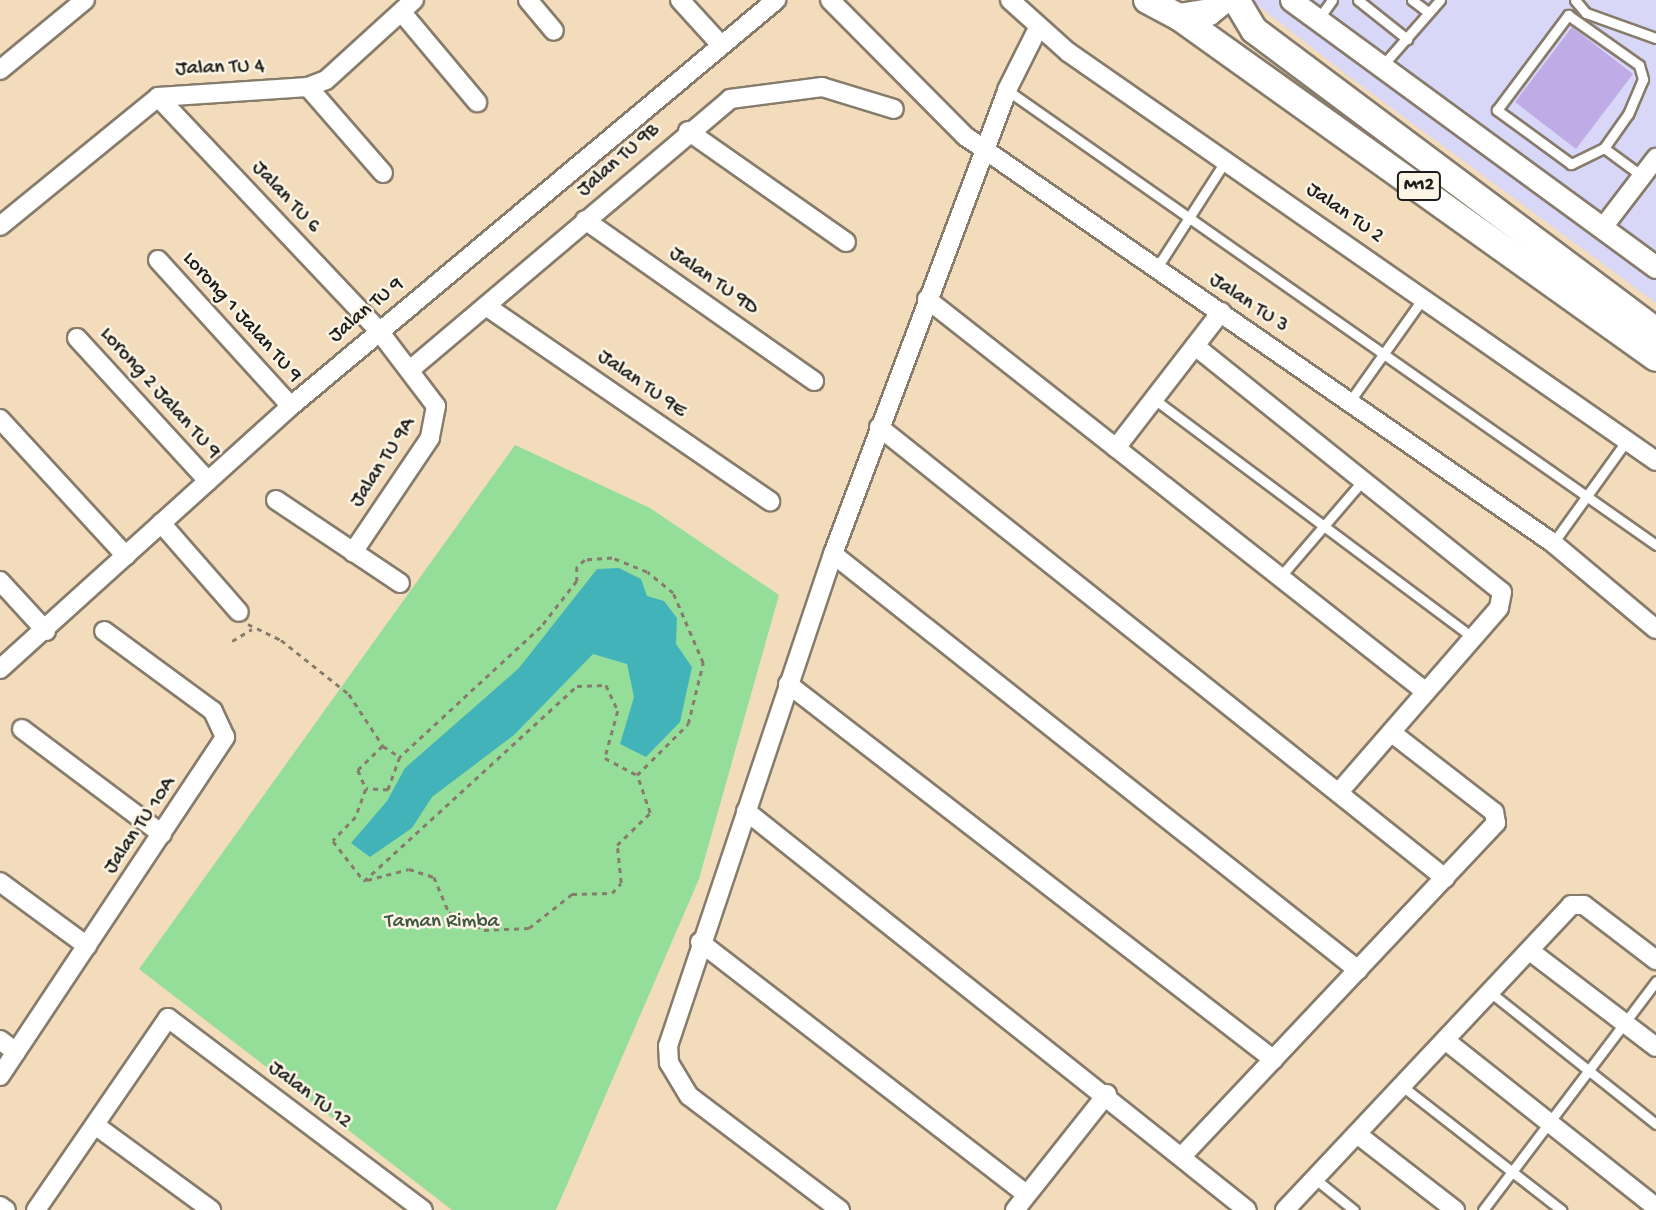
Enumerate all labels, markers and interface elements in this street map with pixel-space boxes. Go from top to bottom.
street label: Jalan TU 4 [175,55,265,83]
street label: Jalan TU 9B [573,119,665,203]
street label: Jalan TU 6 [245,157,325,239]
road number: M12 [1396,170,1442,202]
street label: Jalan TU 2 [1300,178,1388,250]
street label: Jalan TU 9D [663,242,763,322]
street label: Lorong 1 Jalan TU 9 [176,248,306,388]
street label: Jalan TU 3 [1204,268,1292,340]
street label: Jalan TU 9 [325,273,409,349]
street label: Lorong 2 Jalan TU 9 [93,323,225,465]
street label: Jalan TU 9E [592,345,690,425]
street label: Jalan TU 9A [346,413,422,513]
street label: Jalan TU 10A [99,773,183,879]
park label: Taman Rimba [385,910,499,936]
street label: Jalan TU 12 [262,1056,356,1136]

